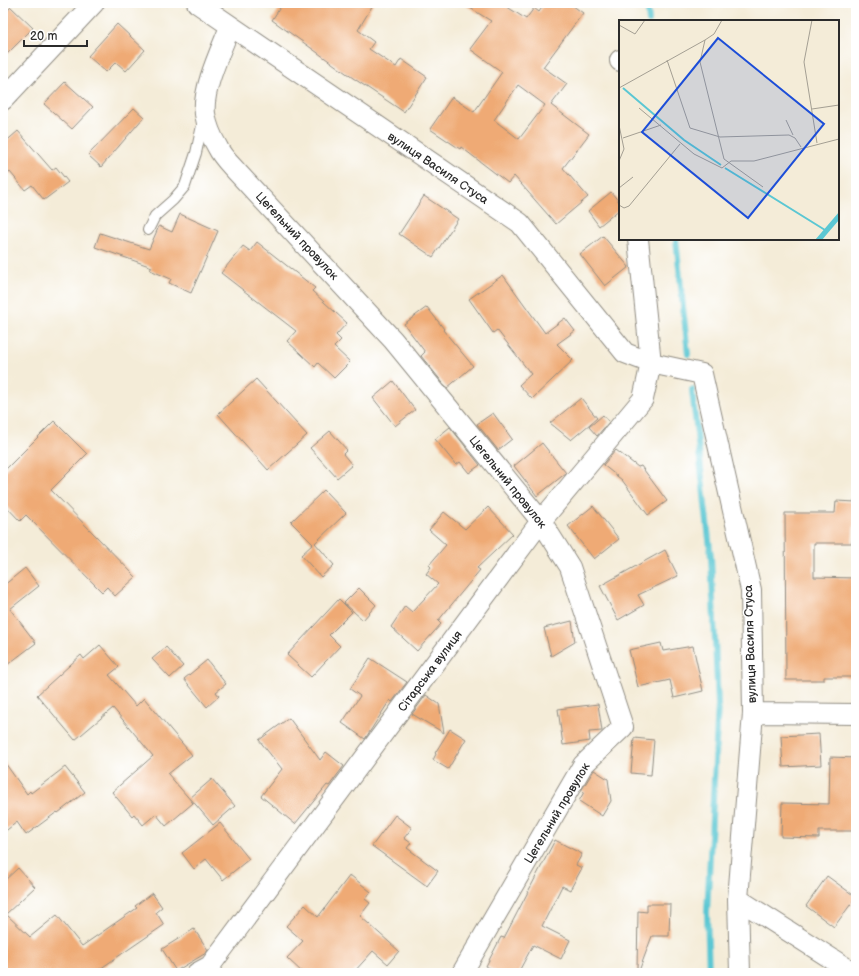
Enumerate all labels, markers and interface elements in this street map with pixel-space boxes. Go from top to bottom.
inset map [619,20,839,240]
scale bar [24,22,87,48]
text: 20 m [30,29,57,44]
street label: вулиця Василя Стуса [384,129,491,208]
street label: Цегельний провулок [252,189,342,284]
street label: Цегельний провулок [466,433,550,532]
street label: вулиця Василя Стуса [741,584,760,703]
street label: Сітарська вулиця [395,628,466,715]
street label: Цегельний провулок [521,760,594,866]

